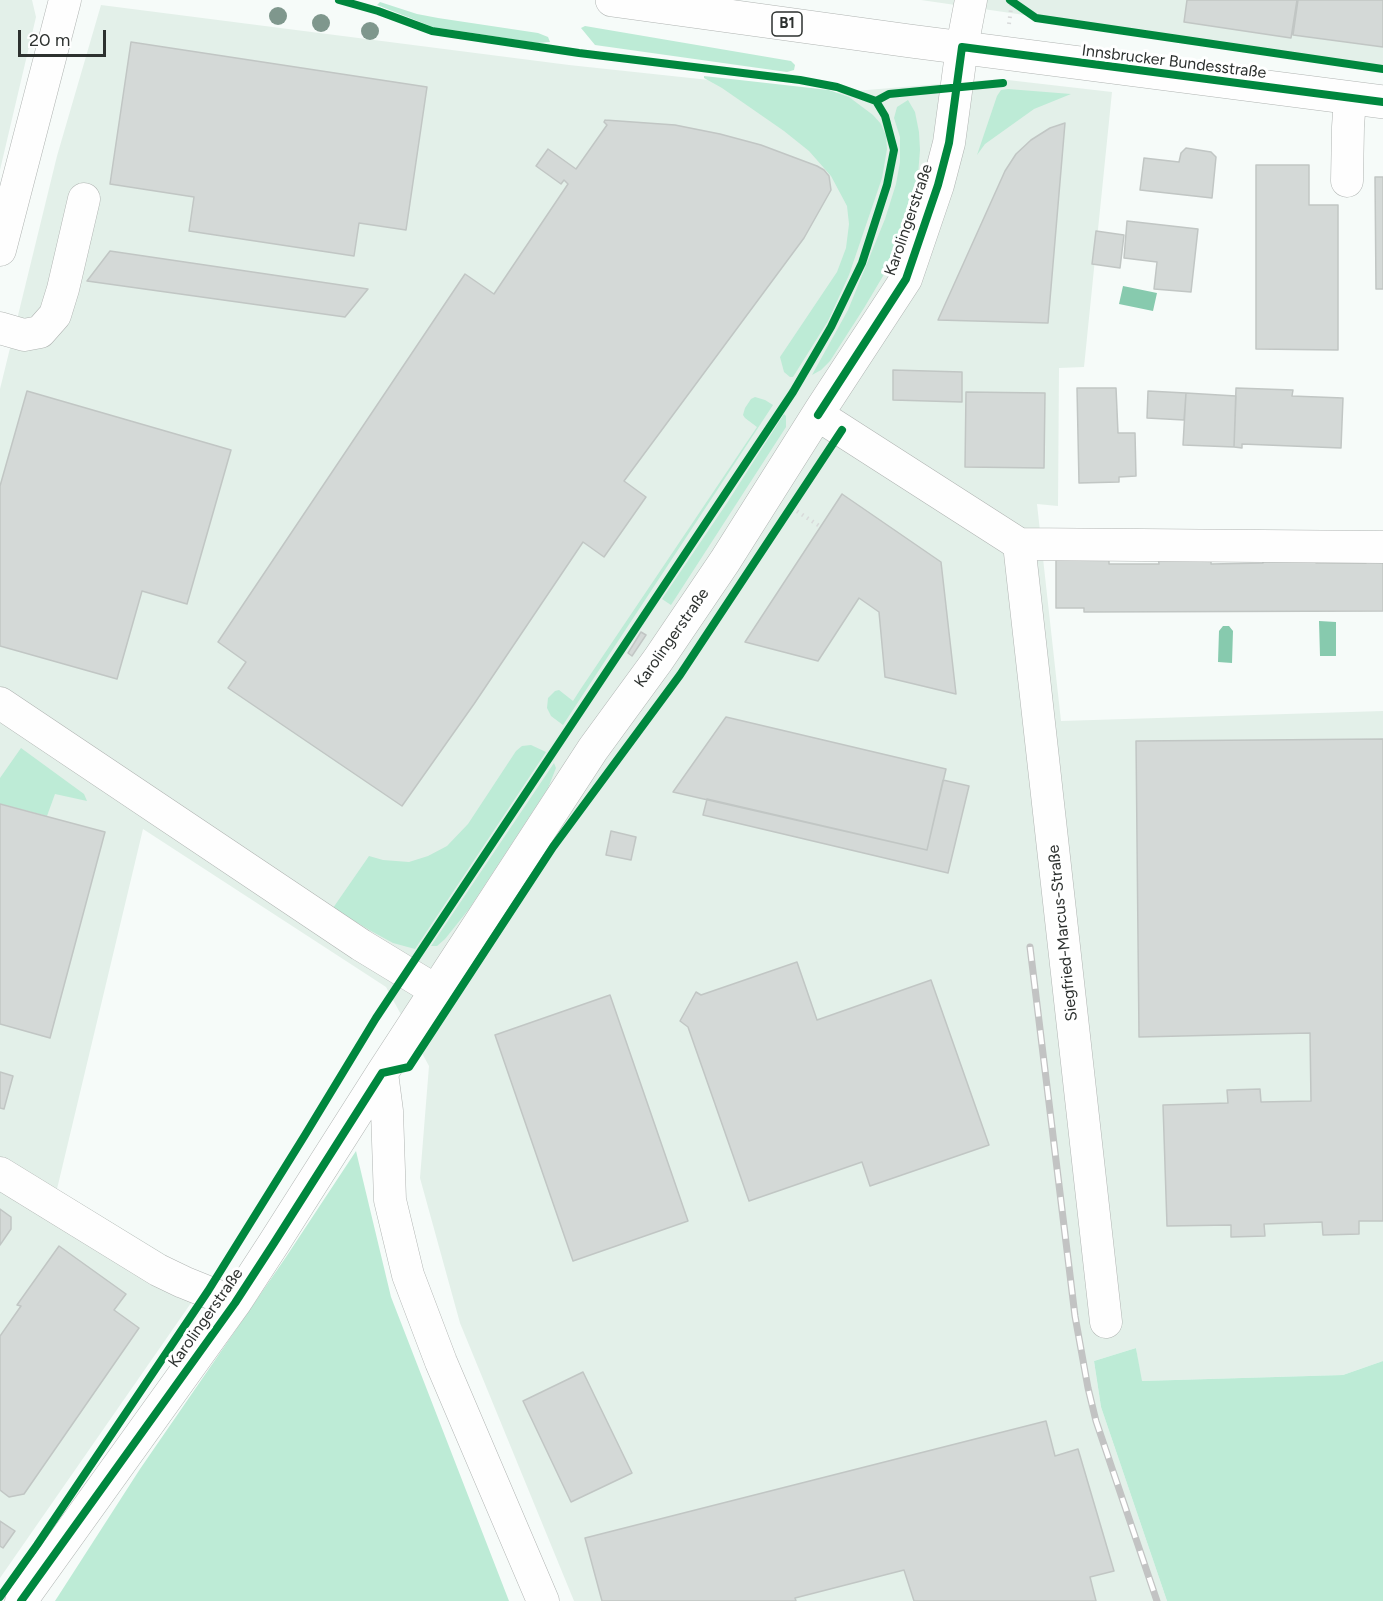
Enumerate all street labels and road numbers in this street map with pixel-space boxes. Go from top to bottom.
road number: B1 [772,12,802,36]
street label: Innsbrucker Bundesstraße [1081,41,1267,83]
street label: Karolingerstraße [881,162,937,278]
street label: Karolingerstraße [631,585,713,691]
street label: Siegfried-Marcus-Straße [1044,844,1082,1022]
street label: Karolingerstraße [165,1265,247,1371]

